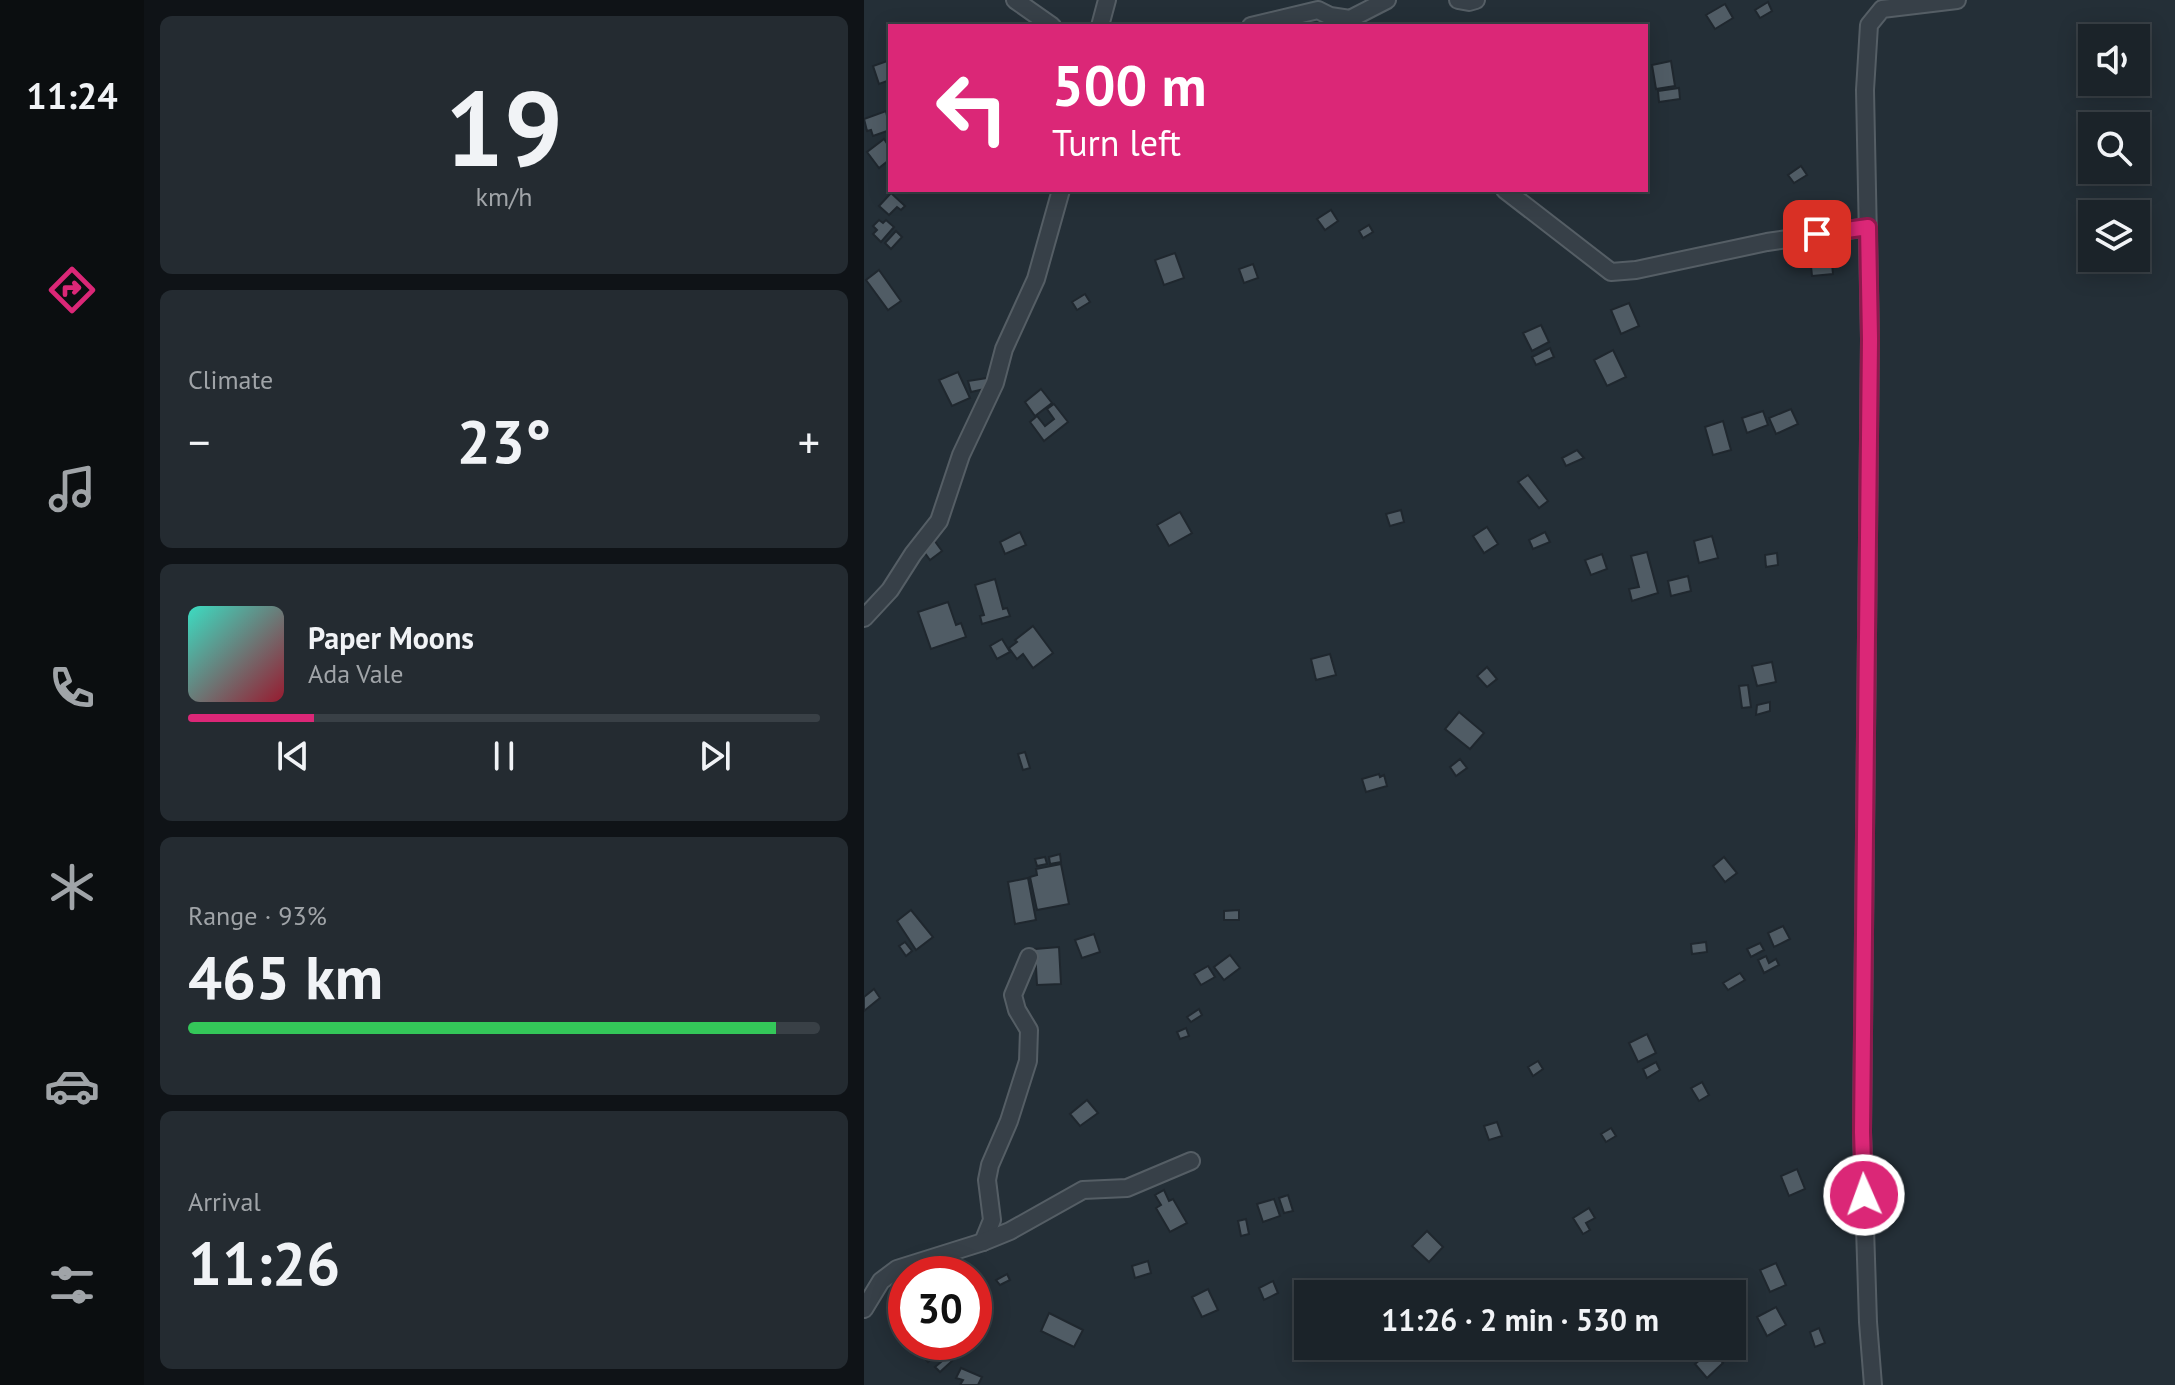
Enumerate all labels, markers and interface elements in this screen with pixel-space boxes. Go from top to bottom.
map controls [2078,24,2150,272]
button: sound [2078,24,2150,96]
text: 500 m [1052,49,1207,121]
icon: left [920,56,1024,160]
text: 19 [445,60,563,195]
text: 11:24 [26,72,118,119]
button: search [2078,112,2150,184]
text: Turn left [1052,119,1181,166]
text: km/h [476,180,533,213]
pin [1783,200,1851,268]
button: layers [2078,200,2150,272]
icon: arrive [1795,212,1839,256]
icon: directions [44,262,100,318]
text: Climate [188,363,273,396]
text: 23° [457,402,551,480]
text: − [188,413,210,470]
text: + [798,413,820,470]
icon: music [44,461,100,517]
text: Paper Moons [308,618,474,657]
text: Ada Vale [308,657,403,690]
icon: phone [44,660,100,716]
icon: previous [271,734,315,778]
icon: pause [482,734,526,778]
icon: next [693,734,737,778]
icon: climate [44,859,100,915]
text: Range · 93% [188,899,327,932]
text: 465 km [188,938,383,1016]
icon: car [44,1058,100,1114]
position arrow [1822,1153,1906,1237]
text: Arrival [188,1185,261,1218]
text: 11:26 [188,1224,340,1302]
speed limit sign: 30 [888,1256,992,1360]
icon: filters [44,1257,100,1313]
text: 11:26 · 2 min · 530 m [1381,1300,1659,1339]

